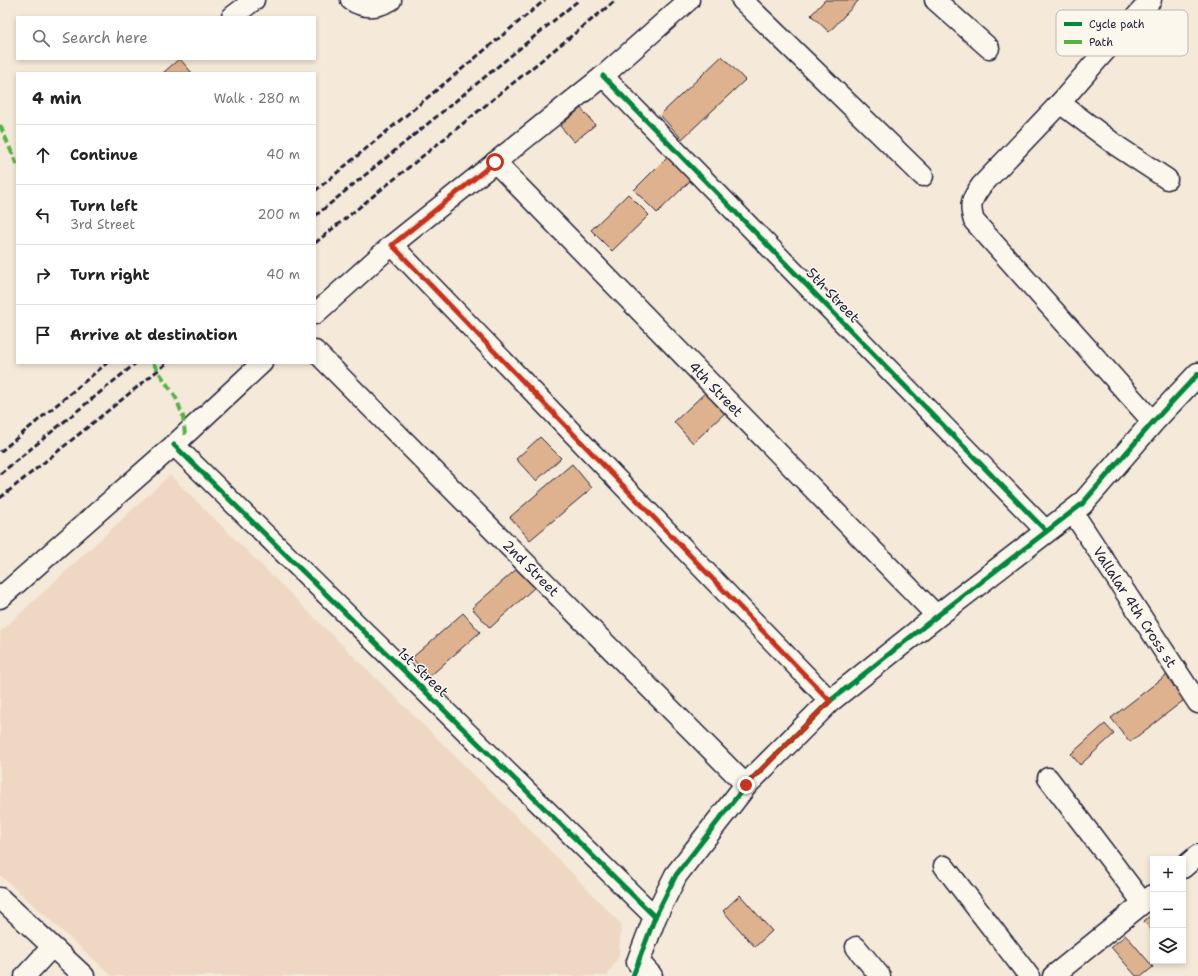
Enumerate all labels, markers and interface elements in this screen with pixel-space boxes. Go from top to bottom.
legend [1056,10,1188,56]
search box [16,16,316,60]
text: Cycle path [1089,17,1145,32]
icon: search [30,27,52,49]
text: Search here [62,28,148,48]
text: Path [1089,35,1113,50]
text: 4 min [32,87,82,109]
text: Walk · 280 m [214,90,300,107]
icon: ahead [32,144,54,166]
text: Continue [70,145,138,165]
text: 40 m [266,146,300,163]
route start [486,153,504,171]
text: Turn left [70,196,138,216]
icon: left [32,204,54,226]
text: 200 m [258,206,300,223]
text: 3rd Street [70,216,135,233]
icon: right [32,264,54,286]
street label: 5th Street [803,264,863,326]
text: Turn right [70,265,150,285]
text: 40 m [266,266,300,283]
icon: arrive [32,324,54,346]
text: Arrive at destination [70,325,238,345]
street label: 4th Street [685,357,747,421]
street label: 2nd Street [499,536,563,600]
street label: Vallalar 4th Cross st [1089,543,1181,671]
street label: 1st Street [394,643,452,701]
route end [737,776,755,794]
map controls [1150,856,1186,964]
button: + [1150,856,1186,892]
button: − [1150,892,1186,928]
button: layers [1150,928,1186,964]

